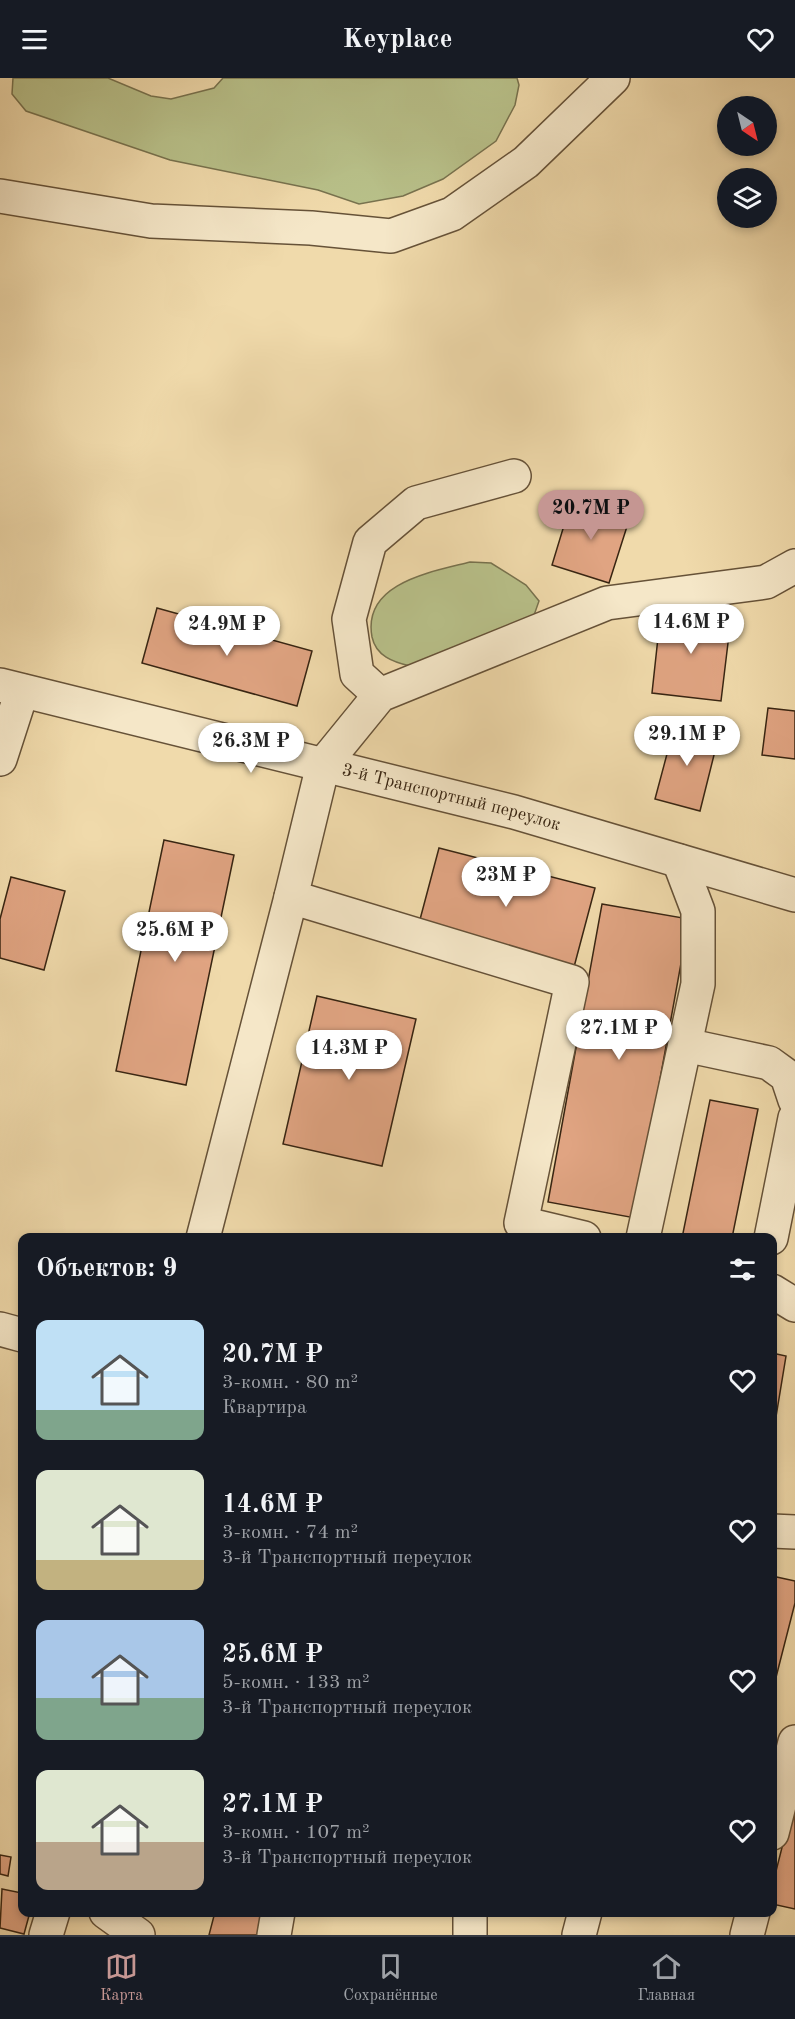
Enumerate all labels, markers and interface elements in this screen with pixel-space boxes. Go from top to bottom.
icon: menu [18,23,51,56]
icon: heart [744,23,777,56]
text: Keyplace [343,26,452,53]
north arrow [717,96,777,156]
map controls [717,96,777,228]
button: layers [717,168,777,228]
pin: 20.7M ₽ [536,490,646,541]
text: 20.7M ₽ [552,499,630,519]
pin: 14.6M ₽ [636,604,746,655]
pin: 24.9M ₽ [172,606,282,657]
text: 14.6M ₽ [652,613,730,633]
text: 24.9M ₽ [188,615,266,635]
pin: 29.1M ₽ [632,716,742,767]
pin: 26.3M ₽ [196,723,306,774]
text: 29.1M ₽ [648,725,726,745]
text: 26.3M ₽ [212,732,290,752]
street label: 3-й Транспортный переулок [340,761,563,834]
pin: 23M ₽ [464,857,548,908]
text: 23M ₽ [476,866,536,886]
pin: 25.6M ₽ [120,912,230,963]
text: 25.6M ₽ [136,921,214,941]
pin: 27.1M ₽ [564,1010,674,1061]
text: 27.1M ₽ [580,1019,658,1039]
pin: 14.3M ₽ [294,1030,404,1081]
text: 14.3M ₽ [310,1039,388,1059]
icon: filters [726,1253,759,1286]
text: Объектов: 9 [36,1256,177,1282]
text: 20.7M ₽ [222,1342,323,1368]
icon: home [84,1344,156,1416]
icon: heart [726,1364,759,1397]
text: 3-комн. · 80 m² [222,1373,358,1393]
text: Квартира [222,1398,307,1418]
text: 14.6M ₽ [222,1492,323,1518]
icon: home [84,1494,156,1566]
icon: heart [726,1514,759,1547]
text: 3-комн. · 74 m² [222,1523,358,1543]
text: 3-й Транспортный переулок [222,1548,472,1568]
text: 25.6M ₽ [222,1642,323,1668]
icon: home [84,1644,156,1716]
icon: heart [726,1664,759,1697]
text: 5-комн. · 133 m² [222,1673,370,1693]
text: 3-й Транспортный переулок [222,1698,472,1718]
text: 27.1M ₽ [222,1792,323,1818]
icon: home [84,1794,156,1866]
icon: heart [726,1814,759,1847]
text: 3-комн. · 107 m² [222,1823,370,1843]
text: 3-й Транспортный переулок [222,1848,472,1868]
tab: Карта [100,1950,143,2006]
tab: Сохранённые [343,1950,438,2006]
tab: Главная [638,1950,695,2006]

